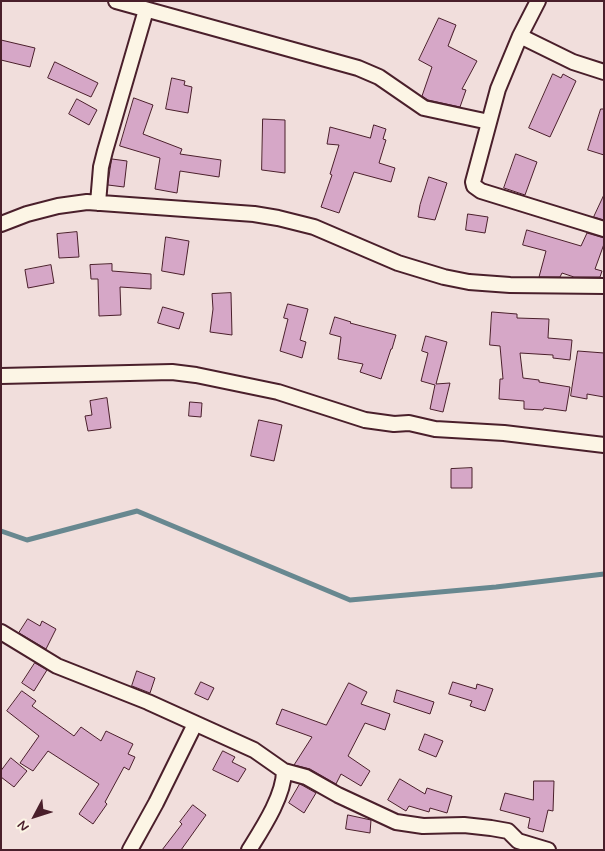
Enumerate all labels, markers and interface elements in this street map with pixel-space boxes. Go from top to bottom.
north arrow [10,791,60,841]
text: N [14,816,33,835]

